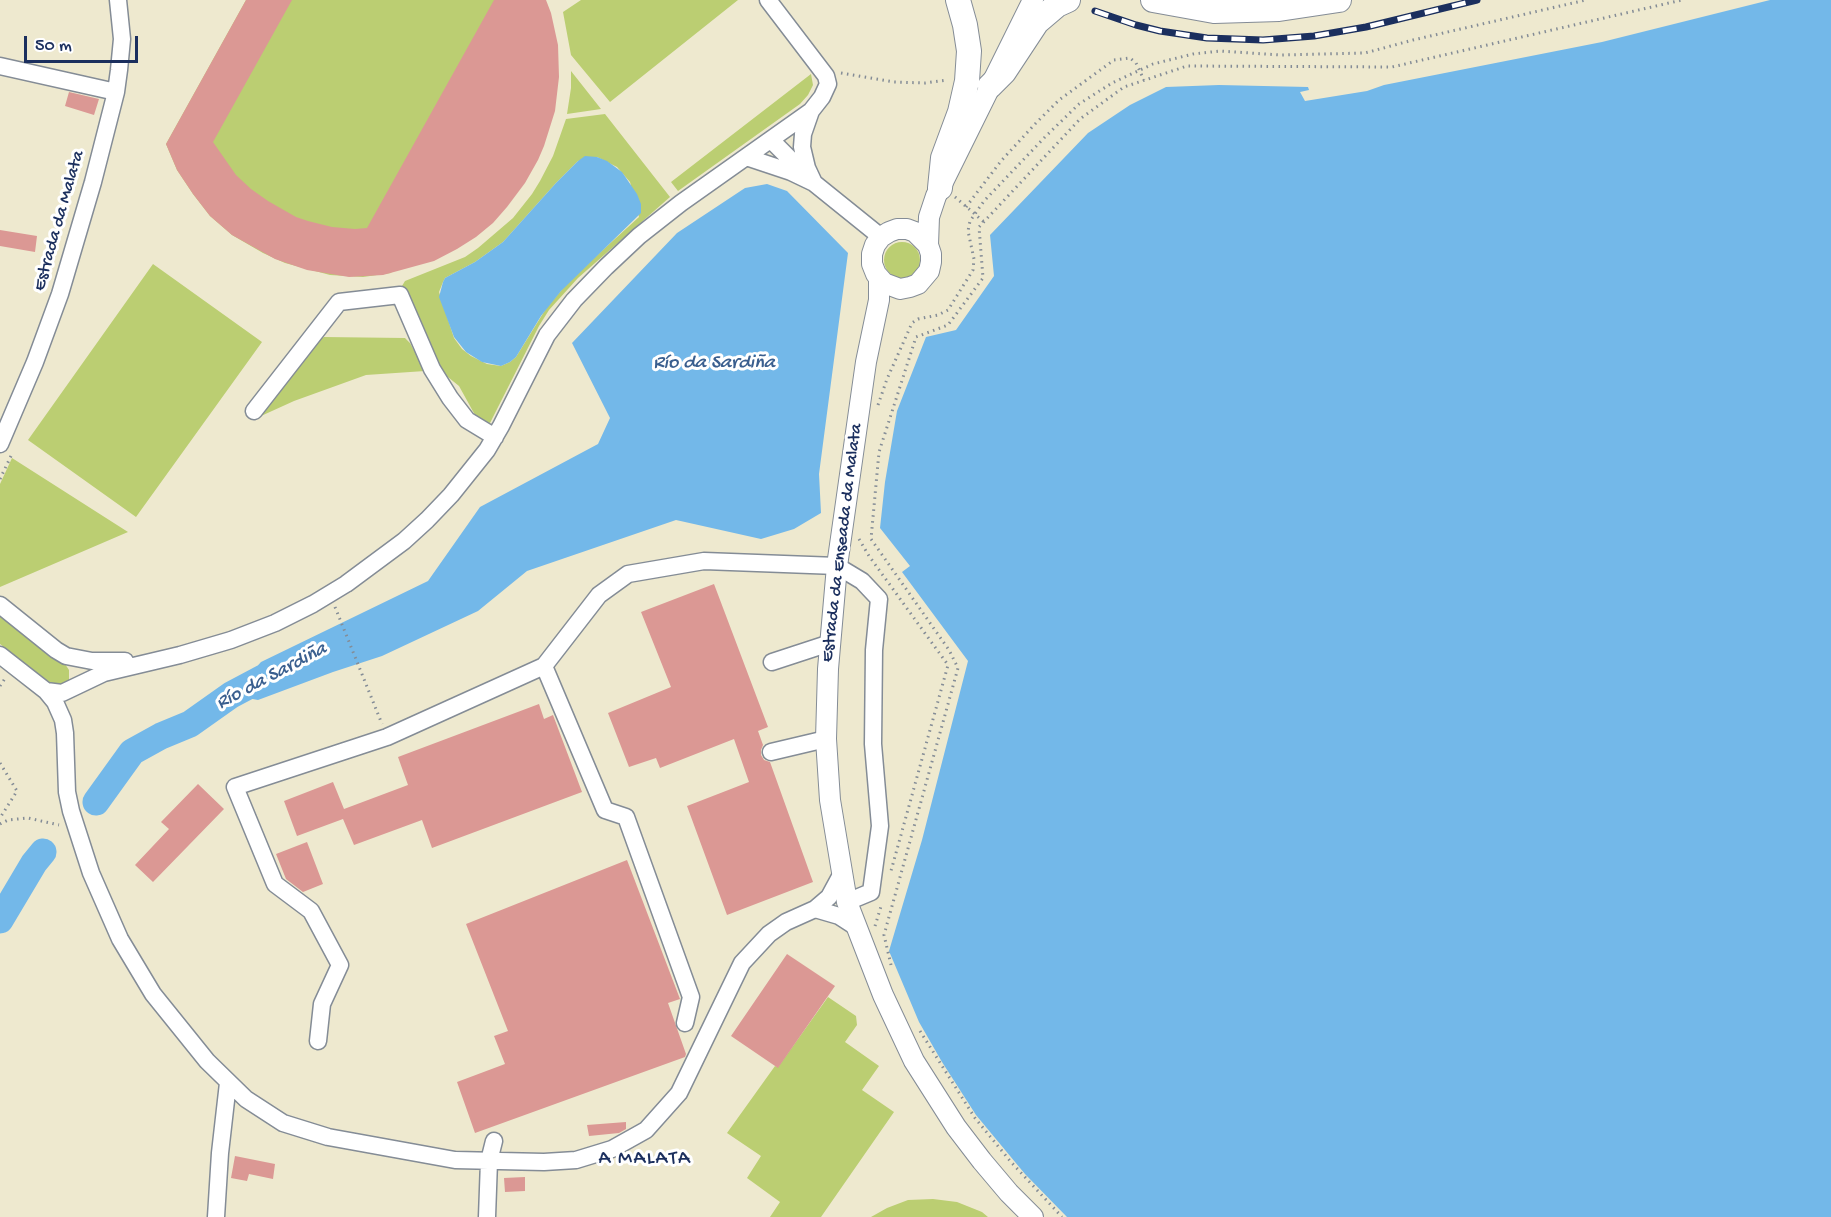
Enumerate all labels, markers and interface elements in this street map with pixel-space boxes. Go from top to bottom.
scale bar [27,24,141,62]
text: 50 m [35,36,72,57]
street label: Estrada da Malata [30,148,90,294]
water label: Río da Sardiña [653,352,775,376]
street label: Estrada da Enseada da Malata [818,422,868,664]
water label: Río da Sardiña [213,638,331,716]
district label: A MALATA [599,1148,691,1172]

